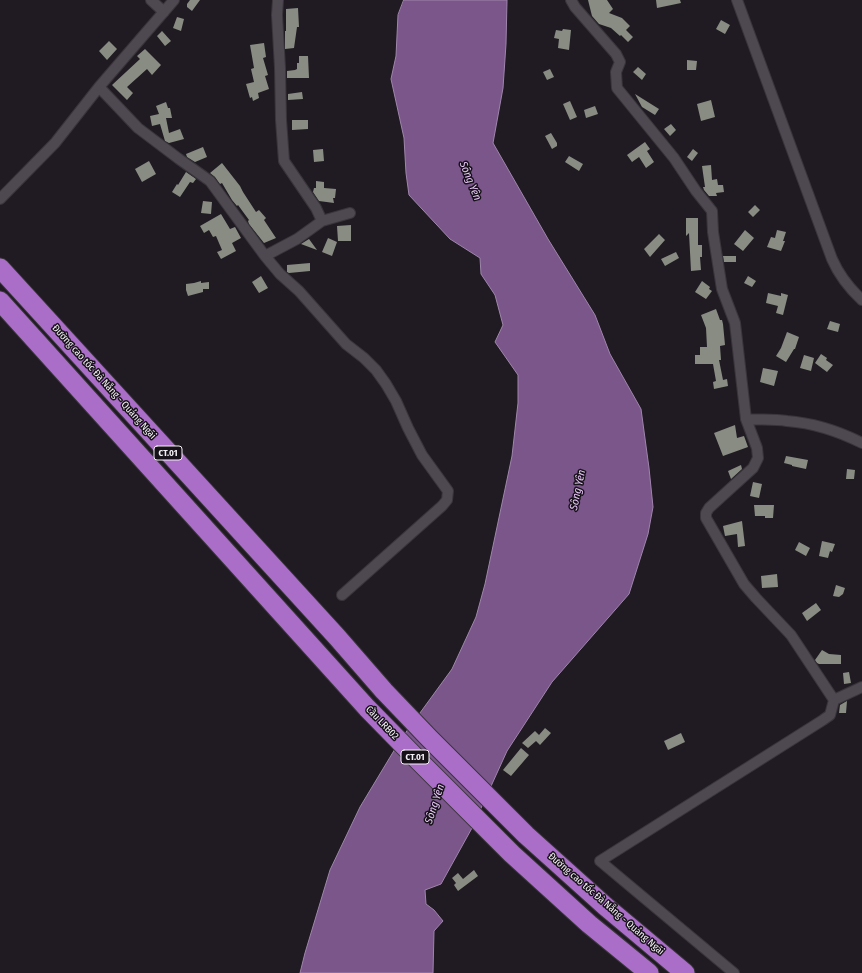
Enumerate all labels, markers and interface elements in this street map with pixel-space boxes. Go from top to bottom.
water label: Sông Yên [456,160,484,202]
street label: Đường cao tốc Đà Nẵng - Quảng Ngãi [49,322,159,442]
road number: CT.01 [154,446,182,460]
water label: Sông Yên [567,469,589,511]
street label: Cầu LRB02 [363,704,401,742]
road number: CT.01 [401,750,429,764]
water label: Sông Yên [422,783,448,825]
street label: Đường cao tốc Đà Nẵng - Quảng Ngãi [546,850,666,958]

